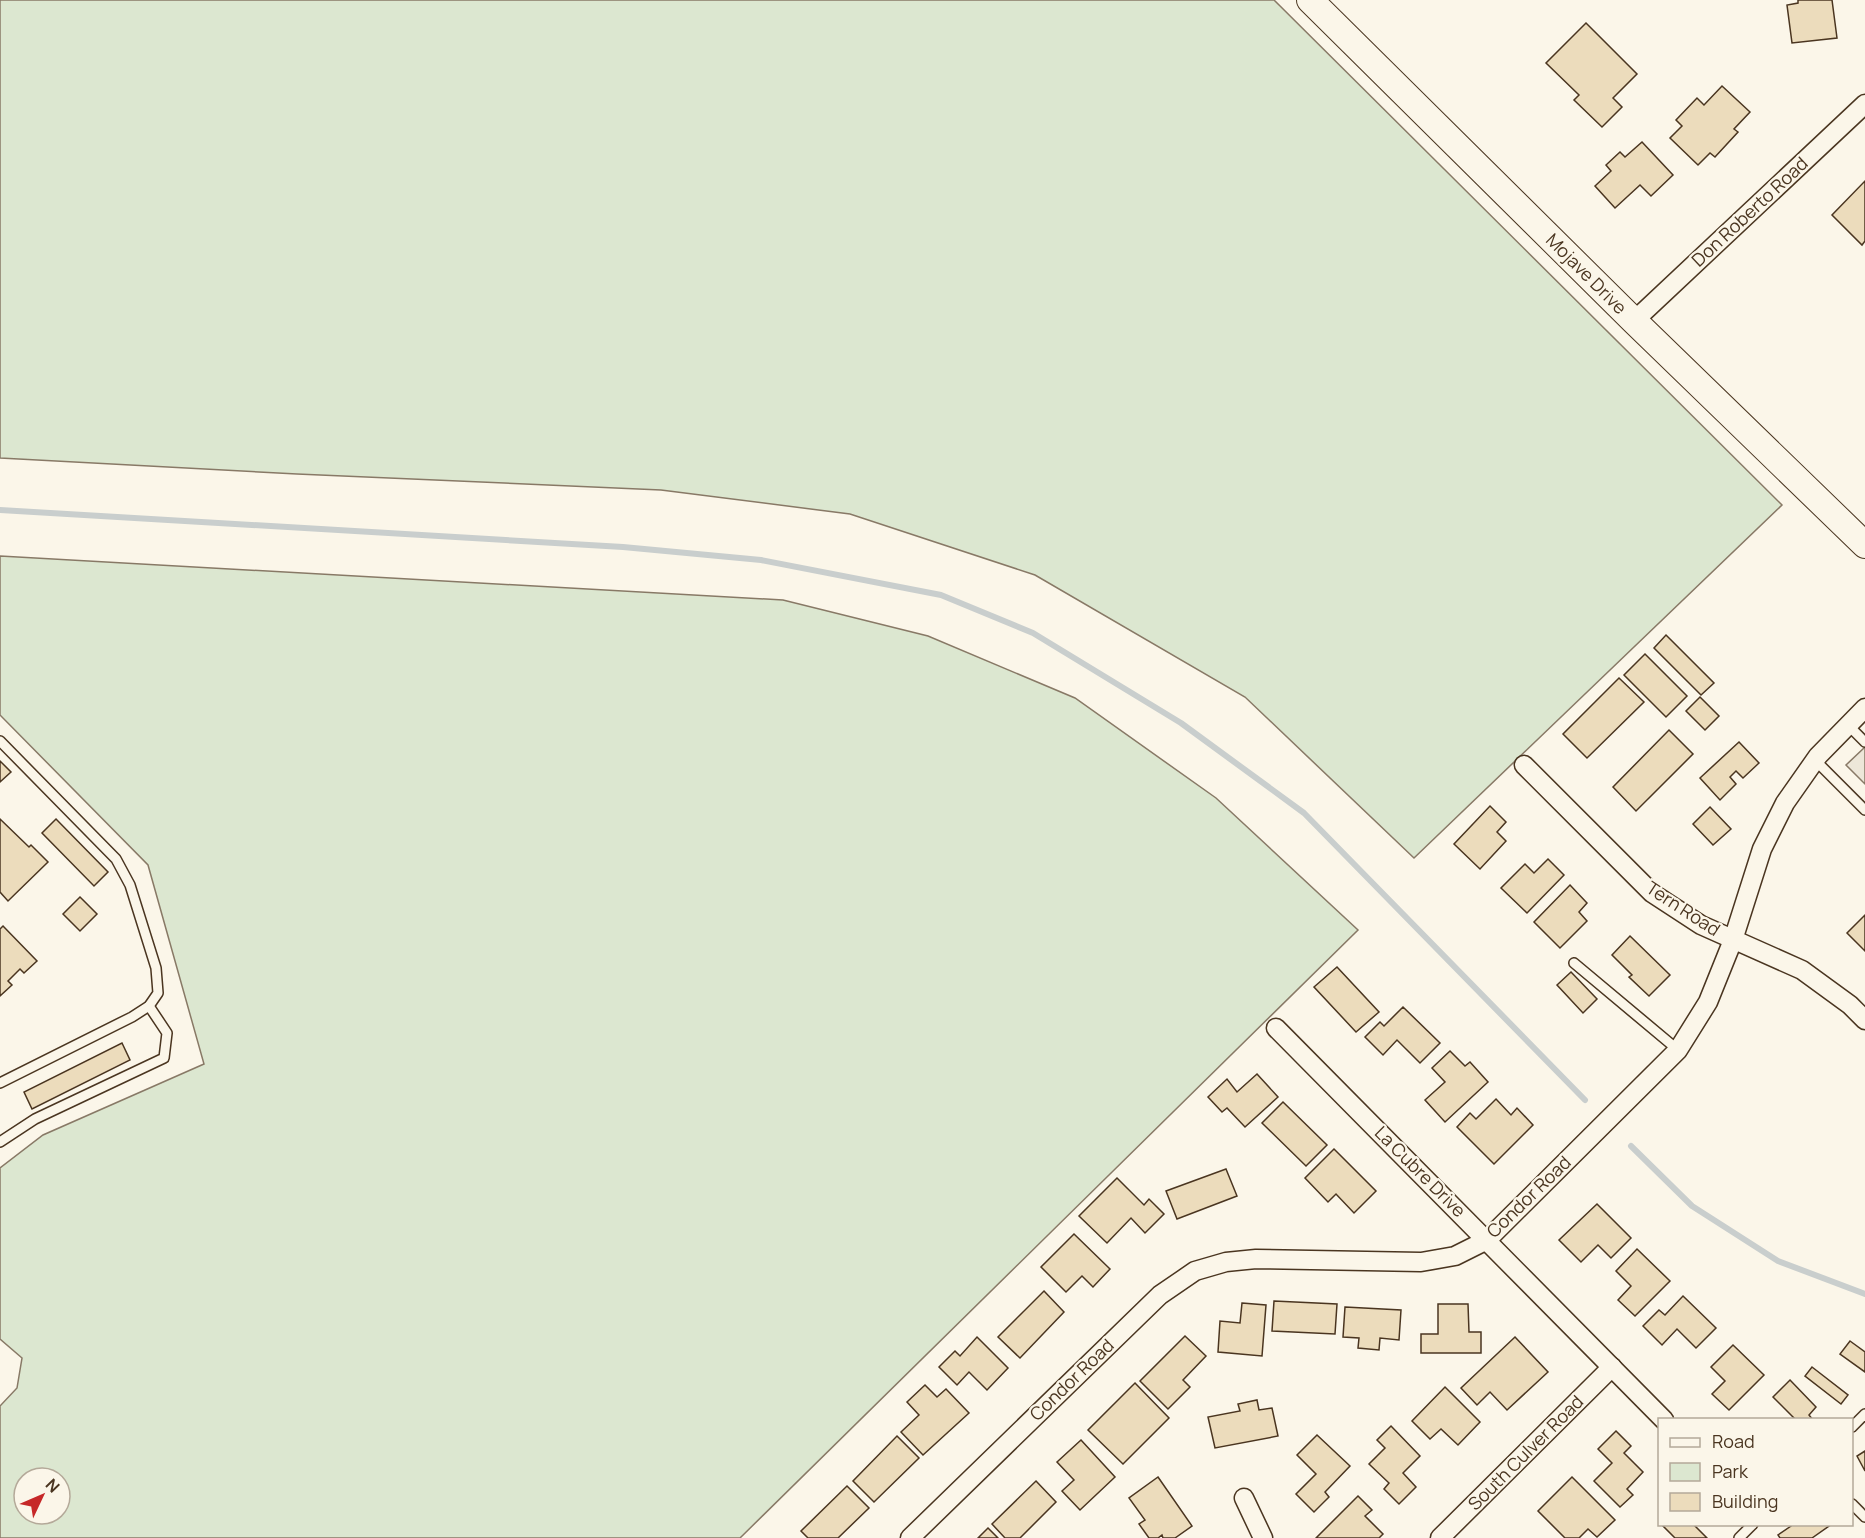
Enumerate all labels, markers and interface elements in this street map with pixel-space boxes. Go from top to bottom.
street label: Don Roberto Road [1686,151,1813,271]
street label: Mojave Drive [1541,228,1632,319]
street label: Tern Road [1642,875,1725,941]
street label: La Cubre Drive [1370,1121,1471,1222]
street label: Condor Road [1481,1150,1576,1243]
street label: Condor Road [1024,1333,1119,1426]
street label: South Culver Road [1462,1389,1588,1515]
legend [1658,1418,1853,1526]
text: Road [1712,1429,1755,1453]
text: Park [1712,1459,1749,1483]
north arrow [12,1466,72,1526]
text: N [41,1474,65,1497]
text: Building [1712,1489,1778,1513]

